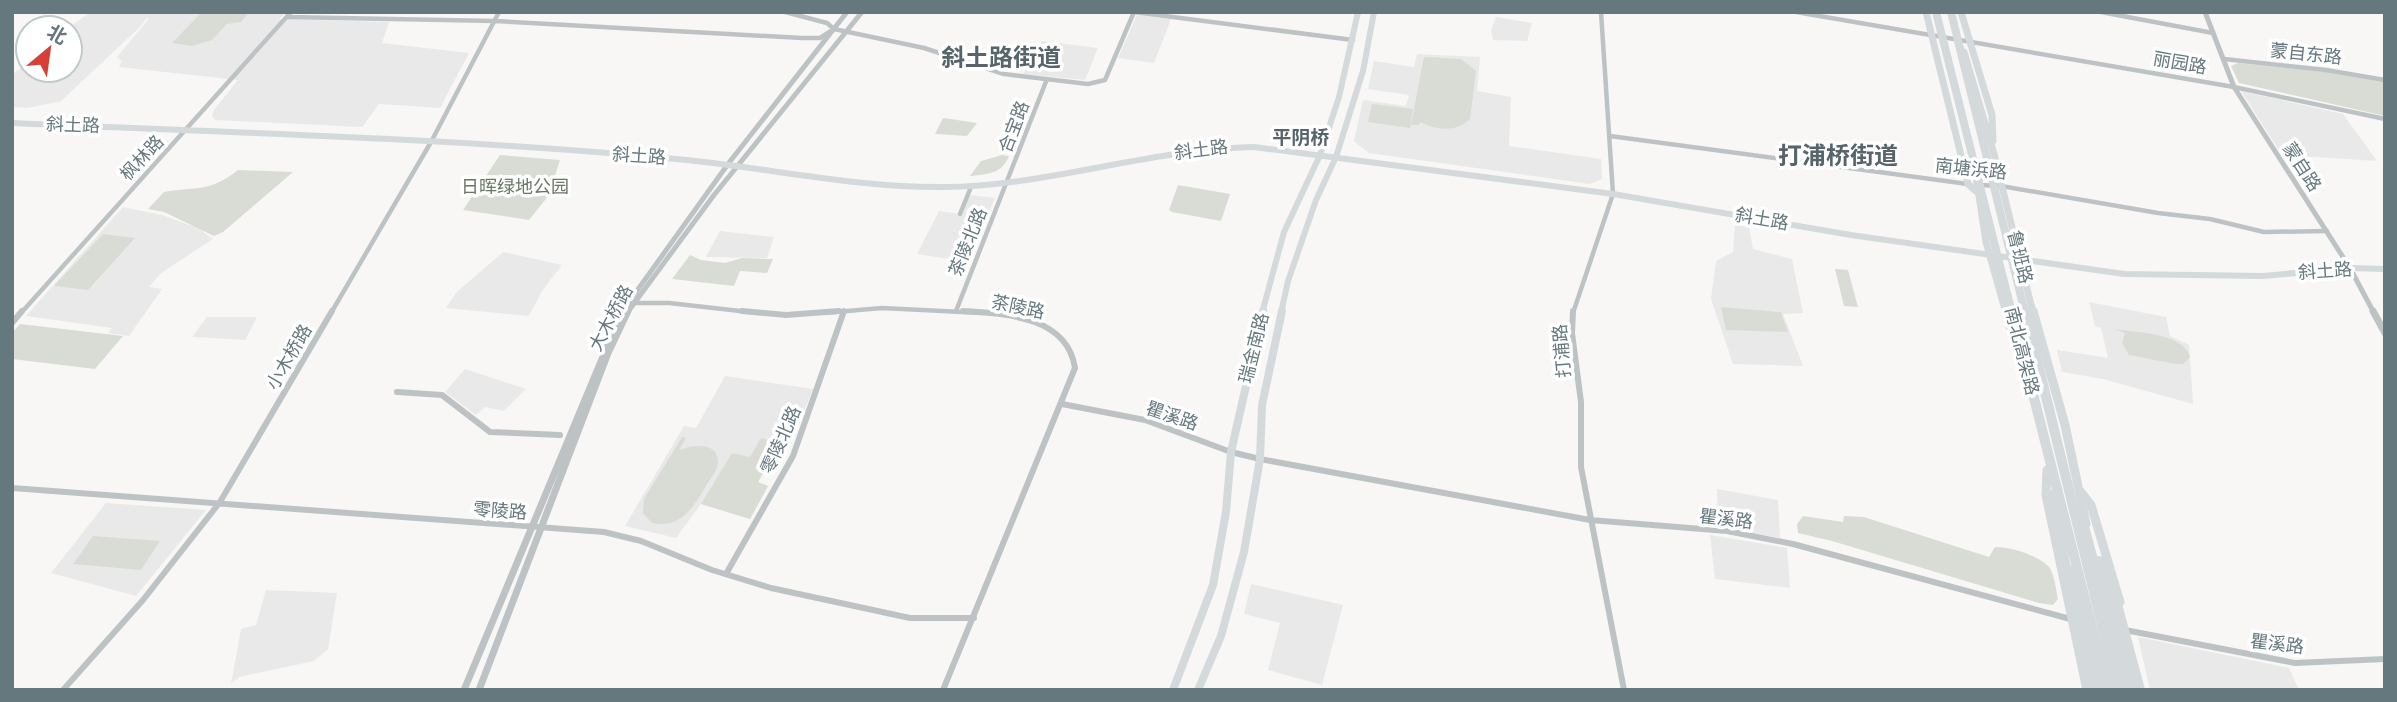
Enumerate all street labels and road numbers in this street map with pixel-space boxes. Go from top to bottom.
street label: 蒙自东路 [2269,38,2343,68]
street label: 丽园路 [2152,46,2209,78]
street label: 合宝路 [993,97,1033,156]
street label: 斜土路 [46,112,100,136]
street label: 枫林路 [115,130,168,185]
street label: 斜土路 [1173,135,1229,163]
street label: 蒙自路 [2279,138,2327,195]
street label: 斜土路 [611,142,667,168]
street label: 南塘浜路 [1934,153,2008,183]
street label: 斜土路 [1734,202,1791,234]
street label: 茶陵北路 [943,204,991,279]
street label: 鲁班路 [2004,228,2038,286]
street label: 斜土路 [2297,257,2353,283]
street label: 大木桥路 [584,281,637,354]
street label: 茶陵路 [990,290,1047,322]
street label: 南北高架路 [2001,304,2045,397]
street label: 瑞金南路 [1234,310,1272,385]
street label: 小木桥路 [261,320,316,393]
street label: 打浦路 [1548,323,1574,379]
street label: 瞿溪路 [1143,396,1201,434]
street label: 零陵北路 [755,402,805,477]
street label: 零陵路 [472,497,528,523]
street label: 瞿溪路 [1698,504,1754,532]
street label: 瞿溪路 [2249,629,2305,657]

